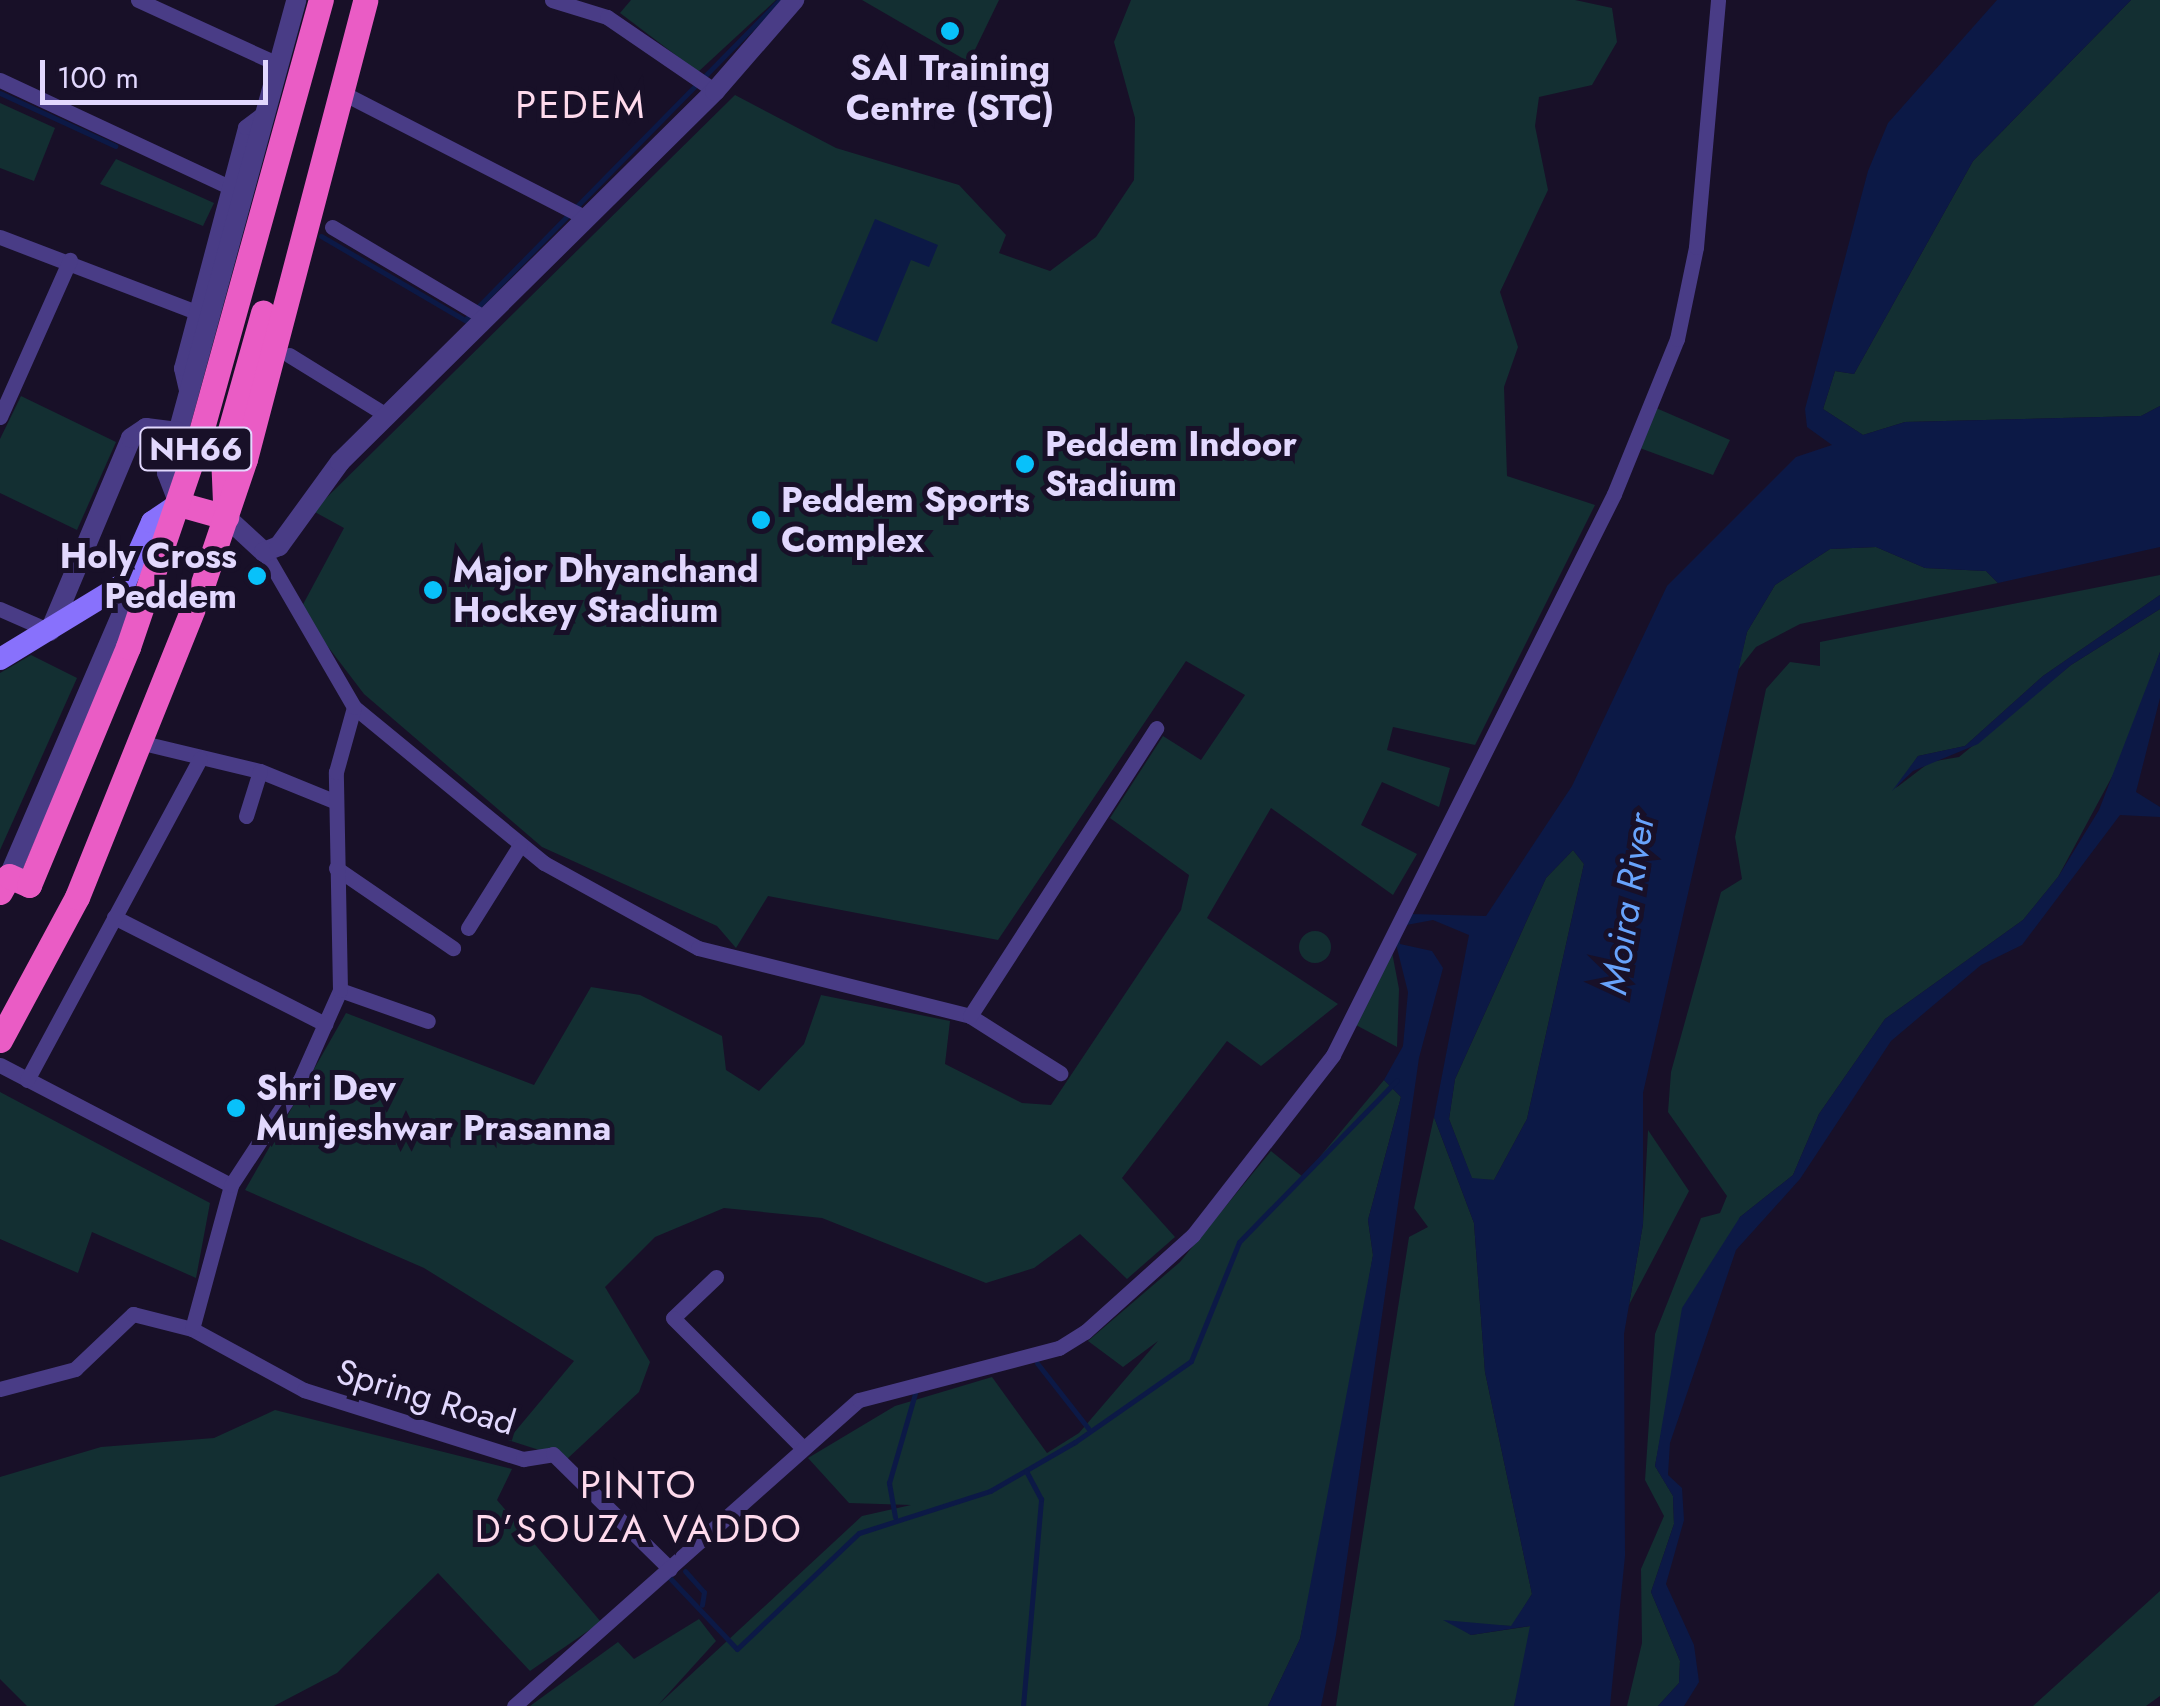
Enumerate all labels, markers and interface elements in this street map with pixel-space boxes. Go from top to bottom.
marker: SAI Training Centre (STC) [939,20,961,42]
scale bar [45,40,272,102]
place label: SAI Training Centre (STC) [846,47,1054,129]
text: 100 m [57,56,139,99]
district label: PEDEM [515,82,647,128]
road number: NH66 [138,422,254,476]
place label: Peddem Indoor Stadium [1045,423,1297,505]
marker: Peddem Indoor Stadium [1014,453,1036,475]
place label: Peddem Sports Complex [781,479,1030,561]
marker: Peddem Sports Complex [750,509,772,531]
place label: Holy Cross Peddem [60,535,237,617]
place label: Major Dhyanchand Hockey Stadium [453,549,759,631]
marker: Holy Cross Peddem [246,565,268,587]
marker: Major Dhyanchand Hockey Stadium [422,579,444,601]
water label: Moira River [1590,810,1664,998]
place label: Shri Dev Munjeshwar Prasanna [256,1067,611,1149]
marker: Shri Dev Munjeshwar Prasanna [225,1097,247,1119]
street label: Spring Road [332,1350,520,1444]
district label: PINTO D’SOUZA VADDO [475,1462,803,1552]

